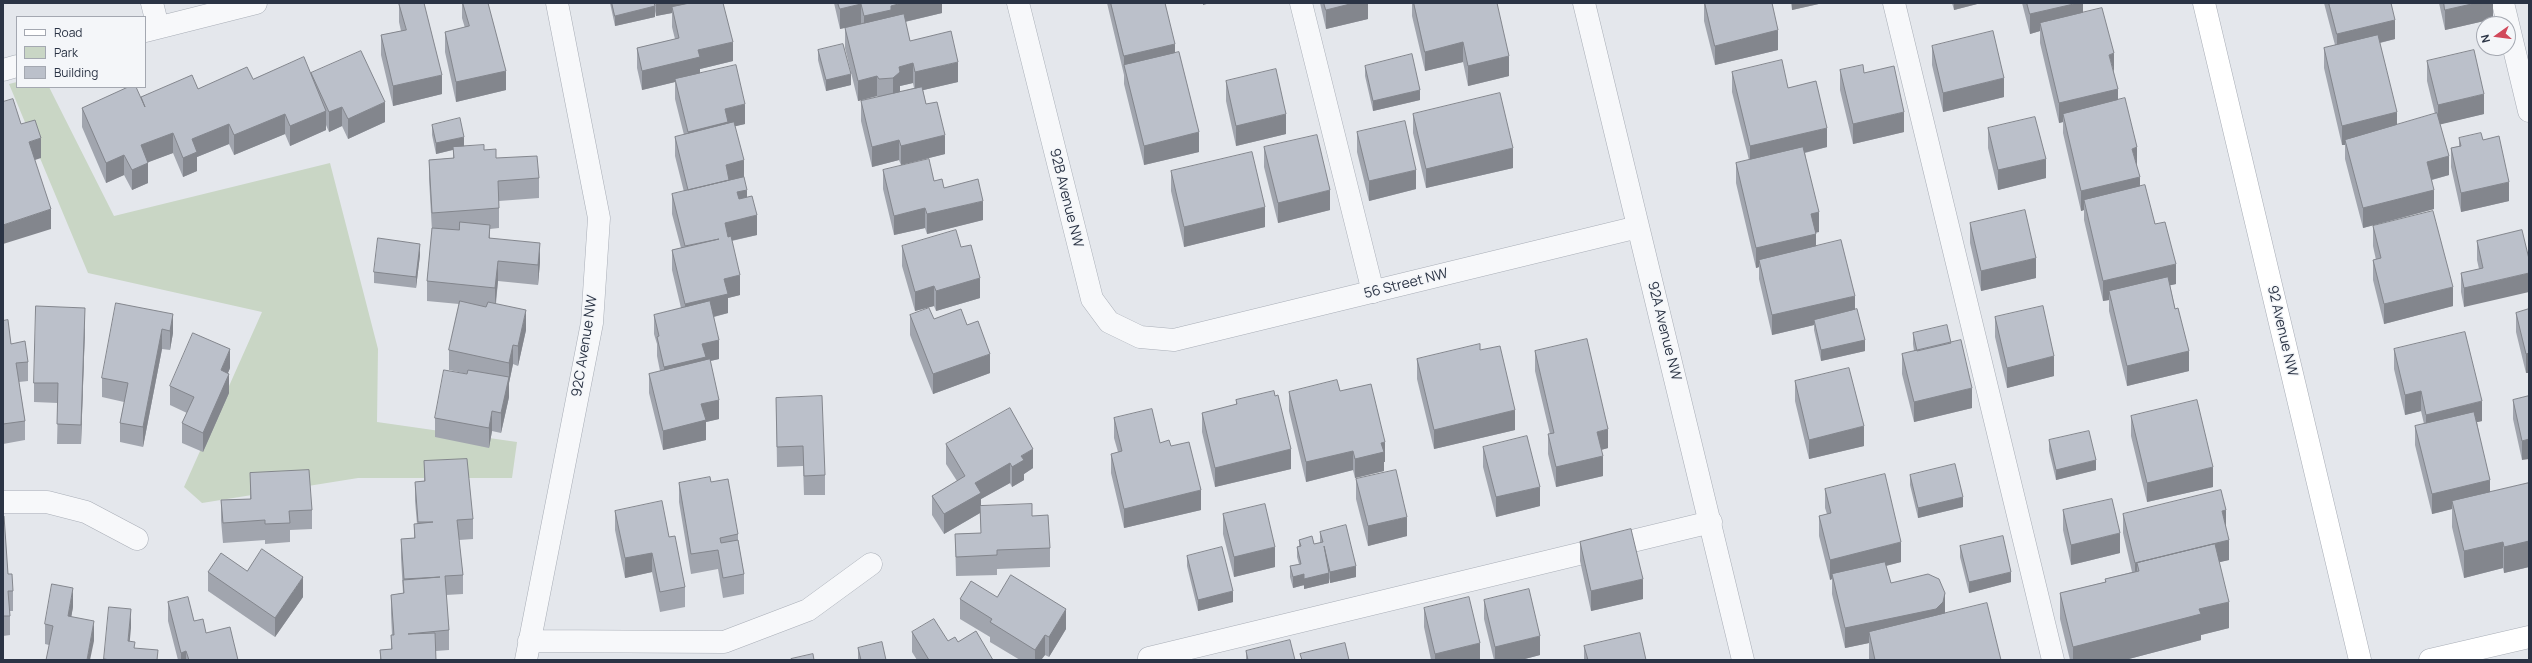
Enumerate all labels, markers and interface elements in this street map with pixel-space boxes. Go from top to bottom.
legend [16,16,146,88]
north arrow [2476,16,2516,56]
text: Road [54,24,82,41]
text: N [2477,33,2493,44]
text: Park [54,44,78,61]
text: Building [54,64,98,81]
street label: 92B Avenue NW [1046,147,1086,249]
street label: 56 Street NW [1362,265,1450,303]
street label: 92A Avenue NW [1644,280,1684,382]
street label: 92 Avenue NW [2263,284,2301,378]
street label: 92C Avenue NW [569,294,601,398]

